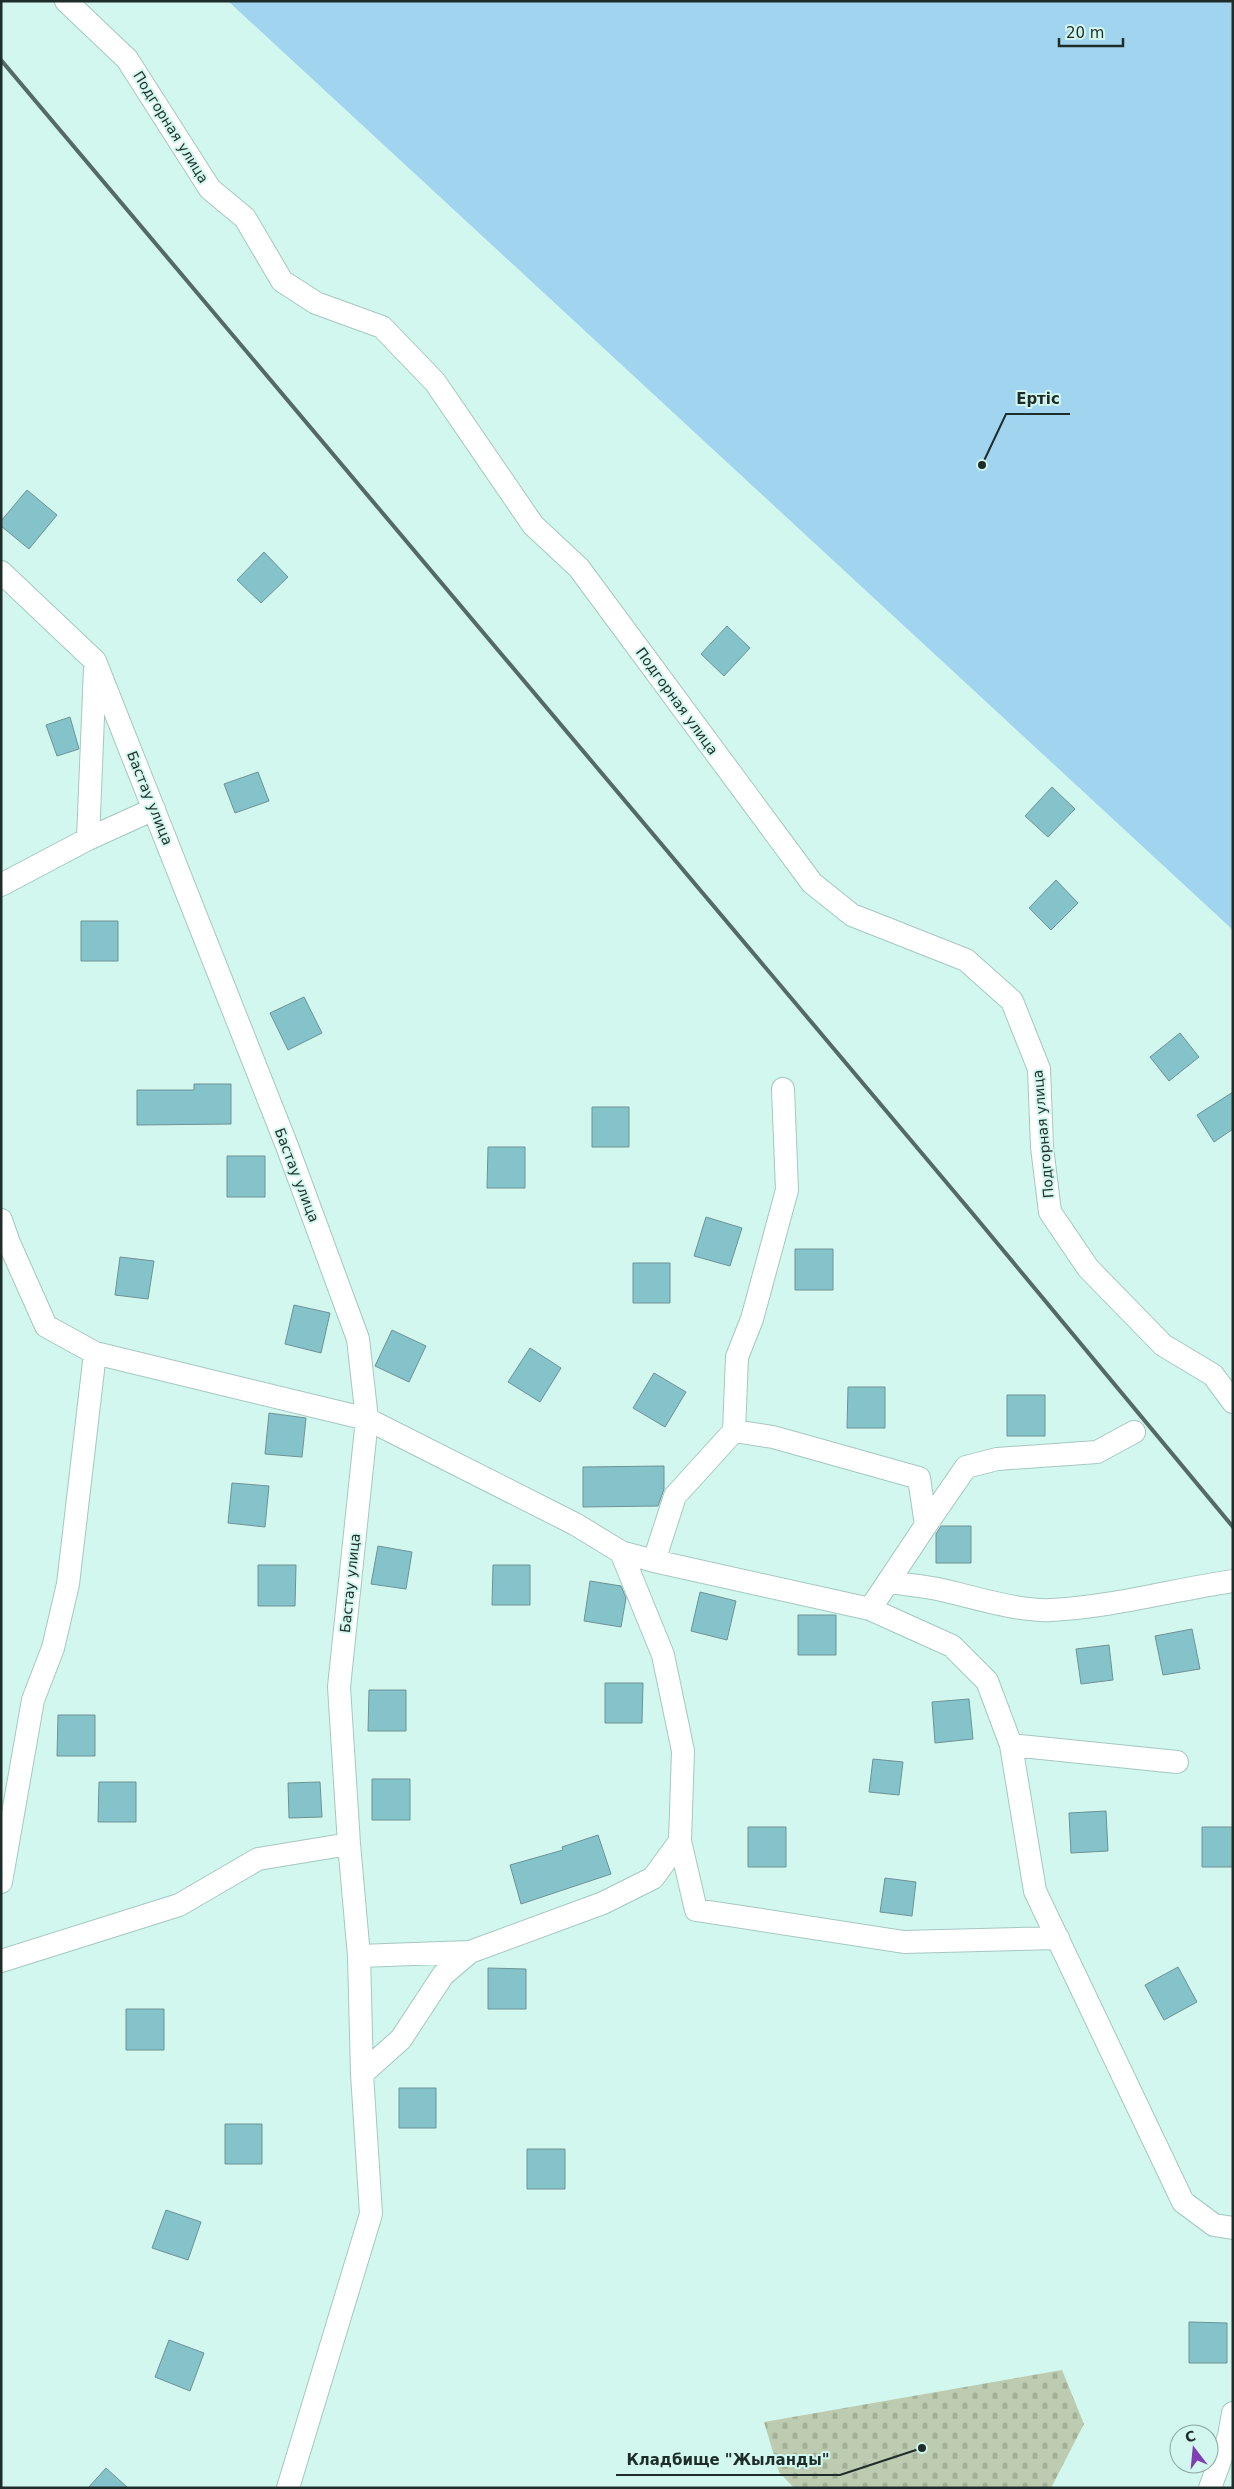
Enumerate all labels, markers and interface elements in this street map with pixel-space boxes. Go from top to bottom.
scale bar [1059,15,1123,47]
text: 20 m [1066,24,1104,42]
street label: Подгорная улица [130,68,212,186]
callout: Ертіс [1006,384,1070,414]
text: Ертіс [1016,390,1060,408]
street label: Подгорная улица [633,644,721,758]
street label: Бастау улица [124,749,176,847]
street label: Подгорная улица [1029,1069,1057,1199]
street label: Бастау улица [272,1126,322,1224]
street label: Бастау улица [337,1533,363,1633]
north arrow [1169,2424,1219,2474]
text: С [1183,2427,1198,2446]
callout: Кладбище "Жыланды" [616,2445,840,2475]
text: Кладбище "Жыланды" [626,2451,830,2469]

